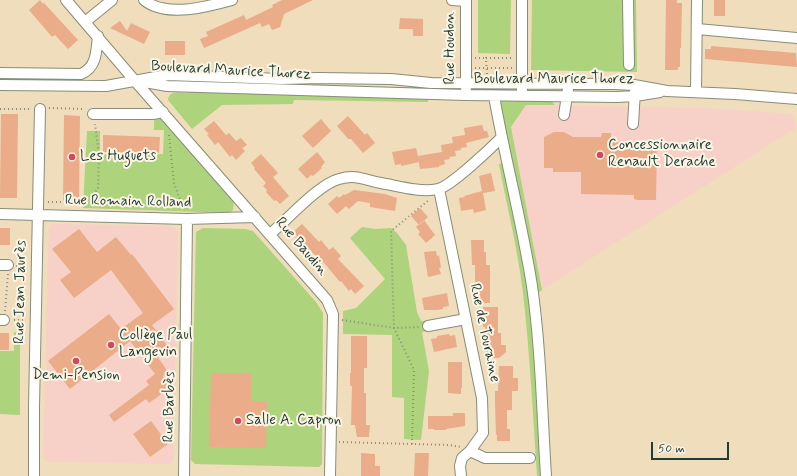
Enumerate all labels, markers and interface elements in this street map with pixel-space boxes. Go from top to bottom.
street label: Rue Houdon [442,12,460,84]
street label: Boulevard Maurice Thorez [150,58,312,84]
street label: Boulevard Maurice Thorez [474,71,634,89]
place label: Concessionnaire Renault Derache [608,137,716,172]
place label: Les Huguets [80,148,156,166]
marker: Concessionnaire Renault Derache [595,150,605,160]
marker: Les Huguets [67,152,77,162]
street label: Rue Romain Rolland [65,192,191,212]
street label: Rue Baudin [271,214,331,280]
street label: Rue Jean Jaurès [11,240,31,344]
street label: Rue de Touraine [465,282,503,384]
place label: Collège Paul Langevin [119,327,192,362]
marker: Collège Paul Langevin [106,340,116,350]
marker: Demi-Pension [71,356,81,366]
place label: Demi-Pension [32,367,120,385]
street label: Rue Barbès [160,371,180,443]
place label: Salle A. Capron [246,412,341,430]
marker: Salle A. Capron [233,416,243,426]
scale bar [653,434,731,460]
text: 50 m [658,441,685,457]

